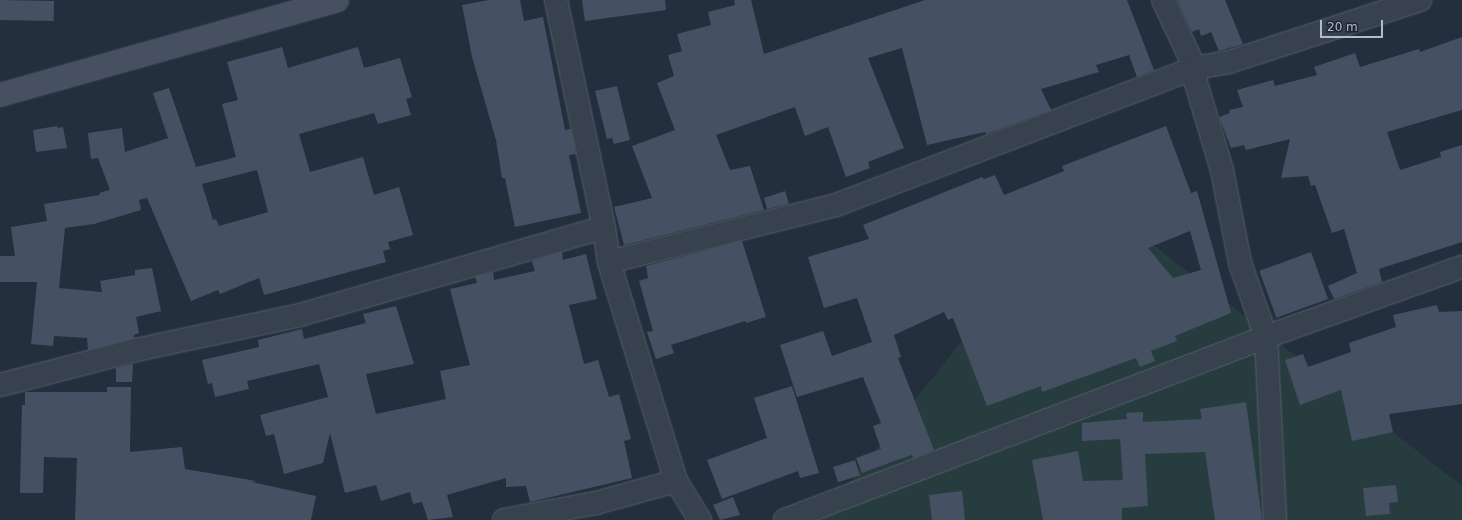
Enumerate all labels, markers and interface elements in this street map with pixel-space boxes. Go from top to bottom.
scale bar [1322,12,1385,38]
text: 20 m [1327,20,1358,34]

